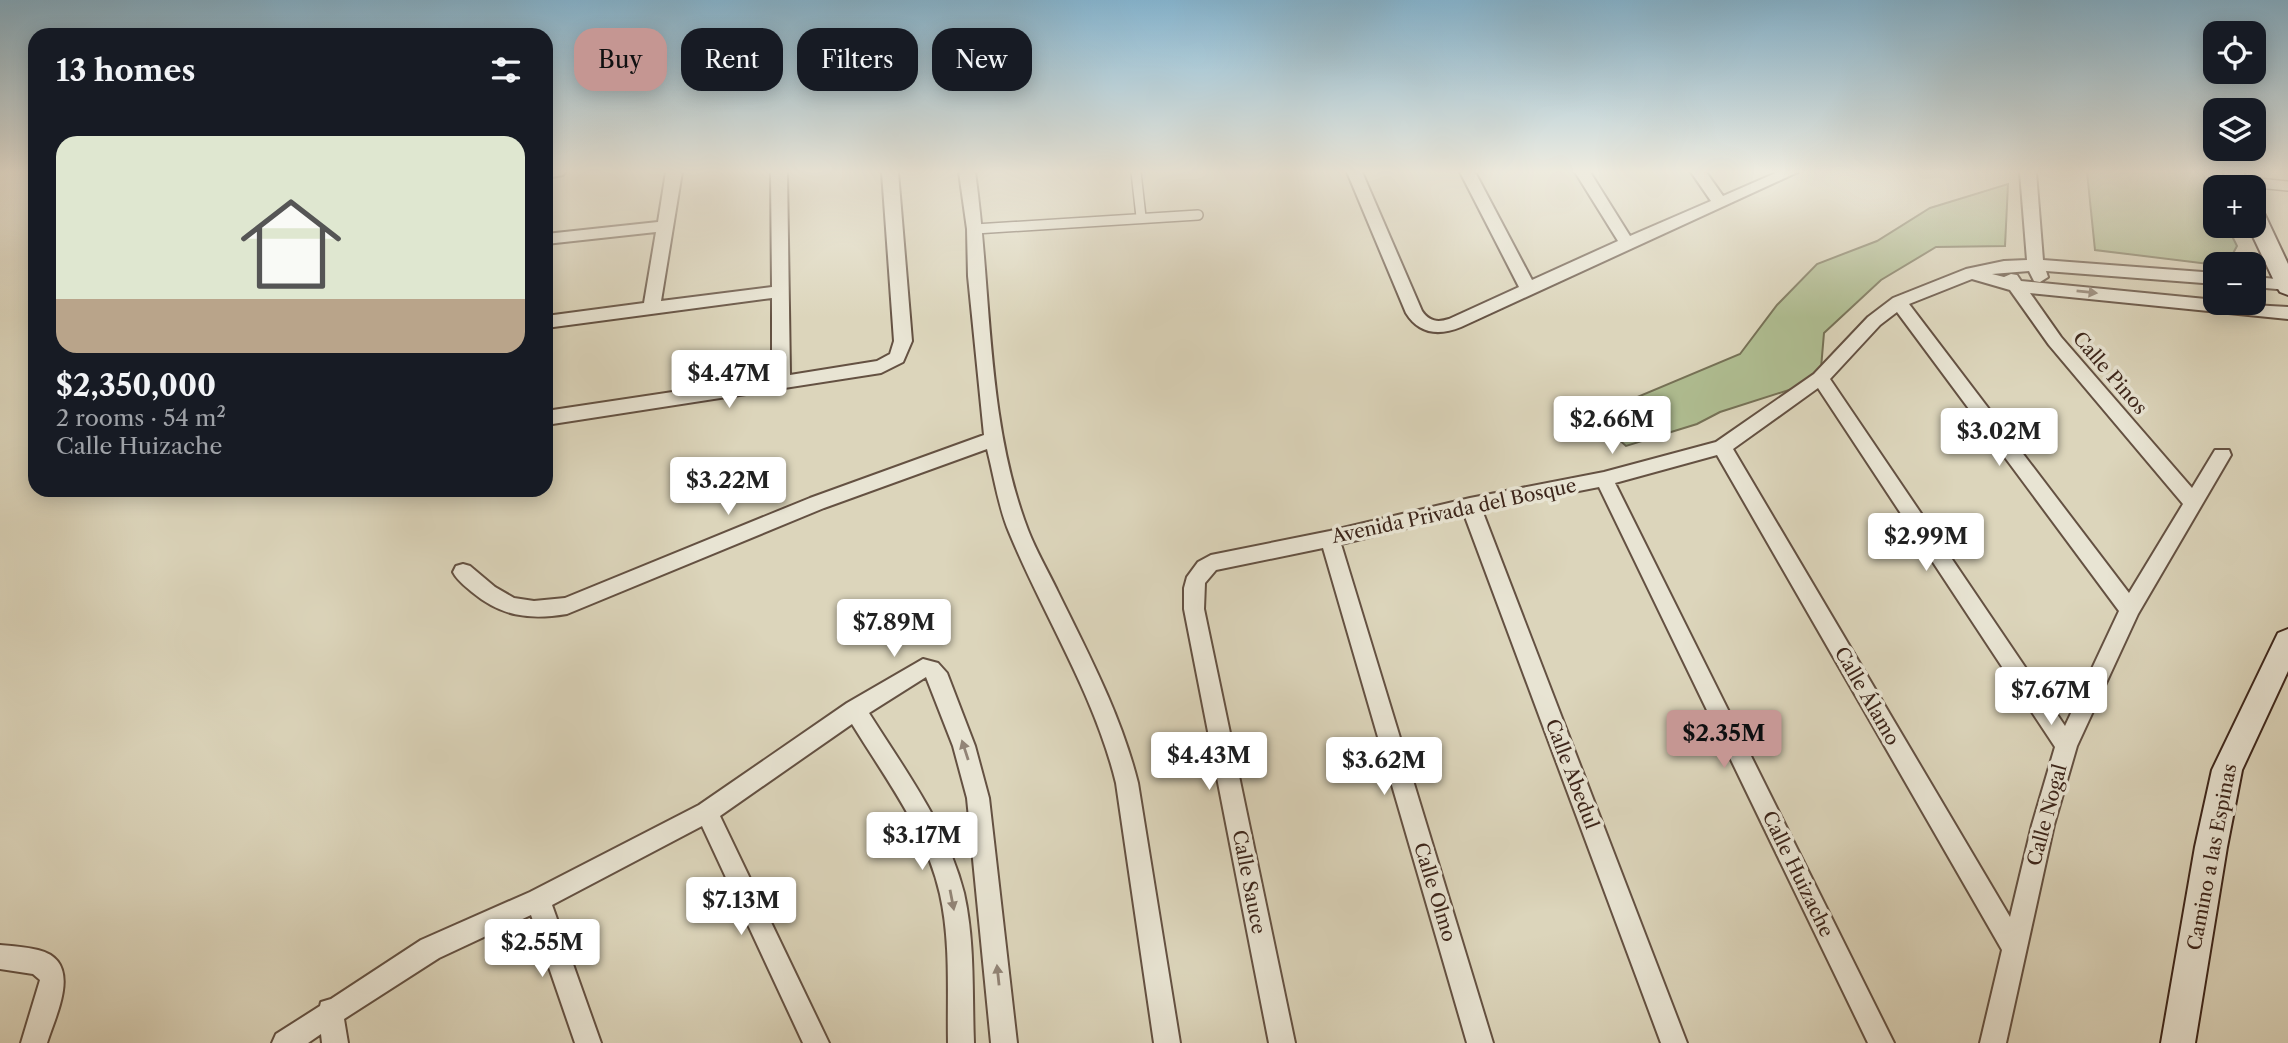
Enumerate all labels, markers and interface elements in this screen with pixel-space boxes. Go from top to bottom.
map controls [2203,21,2266,315]
button: locate [2203,21,2266,84]
chip: Buy [574,28,667,91]
chip: Rent [681,28,783,91]
chip: Filters [797,28,918,91]
chip: New [932,28,1032,91]
icon: filters [487,51,525,89]
text: 13 homes [56,52,195,89]
button: layers [2203,98,2266,161]
button: + [2203,175,2266,238]
icon: home [228,181,354,307]
button: − [2203,252,2266,315]
one-way arrow [2076,287,2098,298]
street label: Calle Pinos [2068,327,2152,419]
pin: $4.47M [672,350,786,410]
text: $4.47M [688,359,770,387]
text: $2,350,000 [56,367,216,404]
pin: $2.66M [1555,396,1669,456]
text: 2 rooms · 54 m² [56,404,226,432]
text: $2.66M [1570,405,1654,433]
pin: $3.02M [1942,408,2056,468]
text: $3.02M [1957,417,2041,445]
text: Calle Huizache [56,432,222,460]
pin: $3.22M [671,458,785,517]
text: $3.22M [686,466,770,494]
street label: Avenida Privada del Bosque [1329,474,1578,548]
pin: $2.99M [1869,514,1983,573]
text: $2.99M [1884,522,1968,550]
pin: $7.89M [837,600,951,659]
text: $7.89M [853,608,935,636]
street label: Calle Álamo [1830,643,1904,749]
pin: $7.67M [1994,668,2108,727]
text: $7.67M [2011,676,2091,704]
pin: $2.35M [1667,710,1781,770]
street label: Calle Abedul [1540,716,1604,833]
text: $2.35M [1683,719,1765,747]
pin: $4.43M [1152,732,1266,792]
pin: $3.62M [1327,738,1441,797]
one-way arrow [959,740,970,761]
text: $4.43M [1167,741,1251,769]
text: $3.62M [1342,746,1426,774]
street label: Calle Nogal [2022,761,2072,868]
street label: Camino a las Espinas [2183,762,2241,952]
street label: Calle Huizache [1758,807,1838,941]
pin: $3.17M [865,812,979,872]
text: $3.17M [883,821,961,849]
street label: Calle Sauce [1228,828,1270,936]
street label: Calle Olmo [1409,840,1461,944]
pin: $7.13M [684,878,798,937]
text: $7.13M [702,886,780,914]
one-way arrow [947,889,958,911]
pin: $2.55M [485,920,599,979]
text: $2.55M [501,928,583,956]
one-way arrow [992,964,1003,986]

